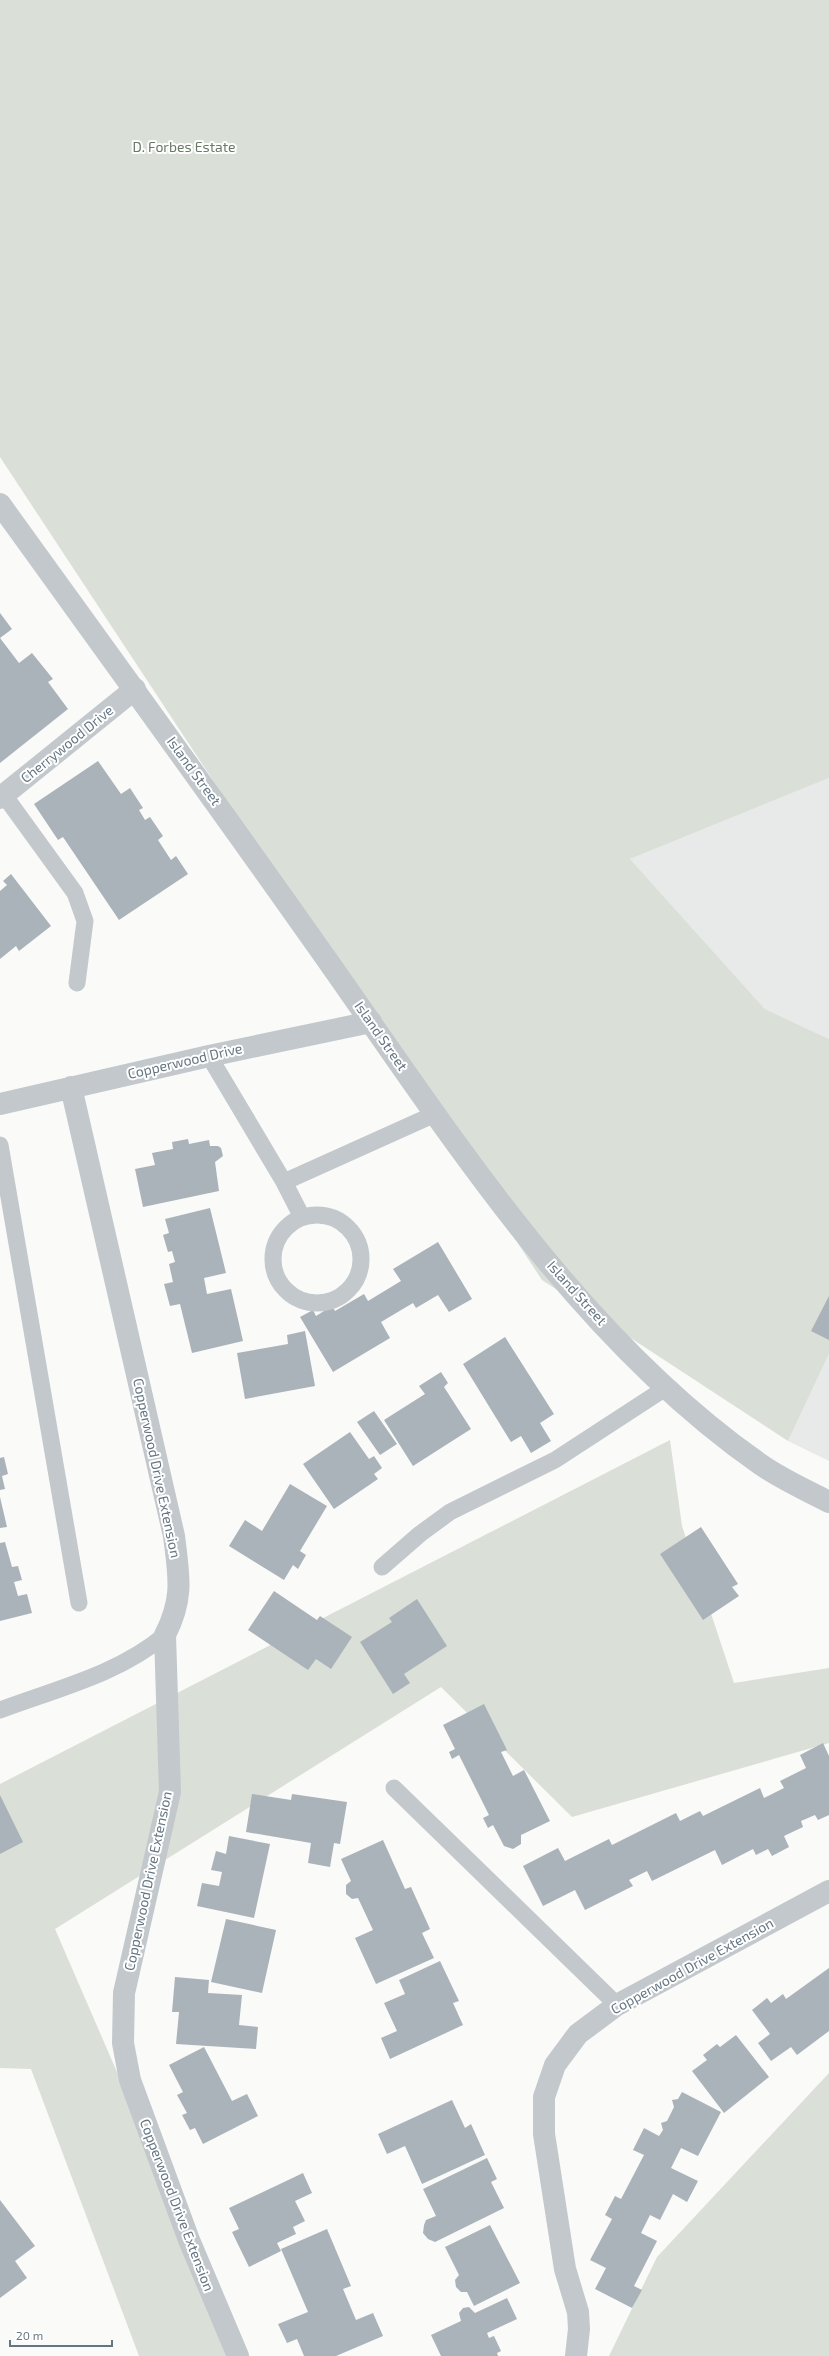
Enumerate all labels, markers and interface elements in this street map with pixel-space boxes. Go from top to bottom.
park label: D. Forbes Estate [132,138,236,155]
street label: Cherrywood Drive [17,701,116,786]
street label: Island Street [164,733,225,808]
street label: Island Street [351,998,412,1074]
street label: Copperwood Drive [126,1039,244,1082]
street label: Island Street [544,1257,611,1328]
street label: Copperwood Drive Extension [130,1377,185,1559]
street label: Copperwood Drive Extension [120,1790,175,1972]
street label: Copperwood Drive Extension [608,1914,776,2017]
street label: Copperwood Drive Extension [137,2116,218,2293]
scale bar [10,2322,112,2348]
text: 20 m [16,2328,43,2342]

